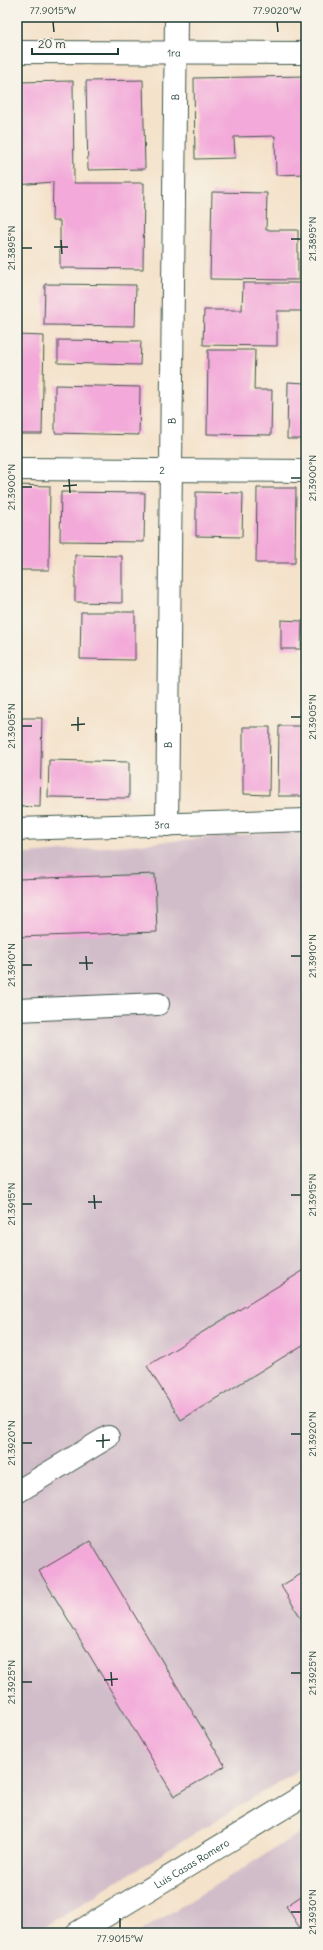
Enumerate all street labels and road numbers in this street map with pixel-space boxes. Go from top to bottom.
street label: 1ra [167,47,181,60]
street label: B [169,93,182,100]
street label: B [165,417,179,424]
street label: 2 [159,464,165,477]
street label: B [162,741,175,748]
street label: 3ra [154,818,170,832]
street label: Luis Casas Romero [152,1836,232,1892]

